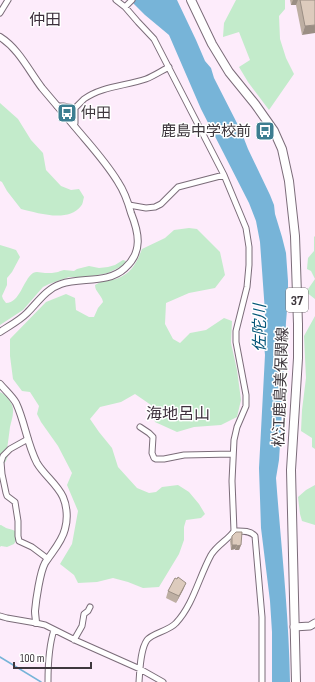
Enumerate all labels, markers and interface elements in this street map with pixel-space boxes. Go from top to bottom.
district label: 仲田 [29,11,61,30]
bus stop icon: 仲田 [56,102,78,124]
place label: 仲田 [81,104,111,123]
bus stop icon: 鹿島中学校前 [254,120,276,142]
place label: 鹿島中学校前 [161,122,251,141]
road number: 37 [286,288,308,312]
water label: 佐陀川 [251,302,270,352]
street label: 松江鹿島美保関線 [269,327,293,447]
district label: 海地呂山 [146,405,210,424]
scale bar [14,644,91,670]
text: 100 m [20,651,45,666]

